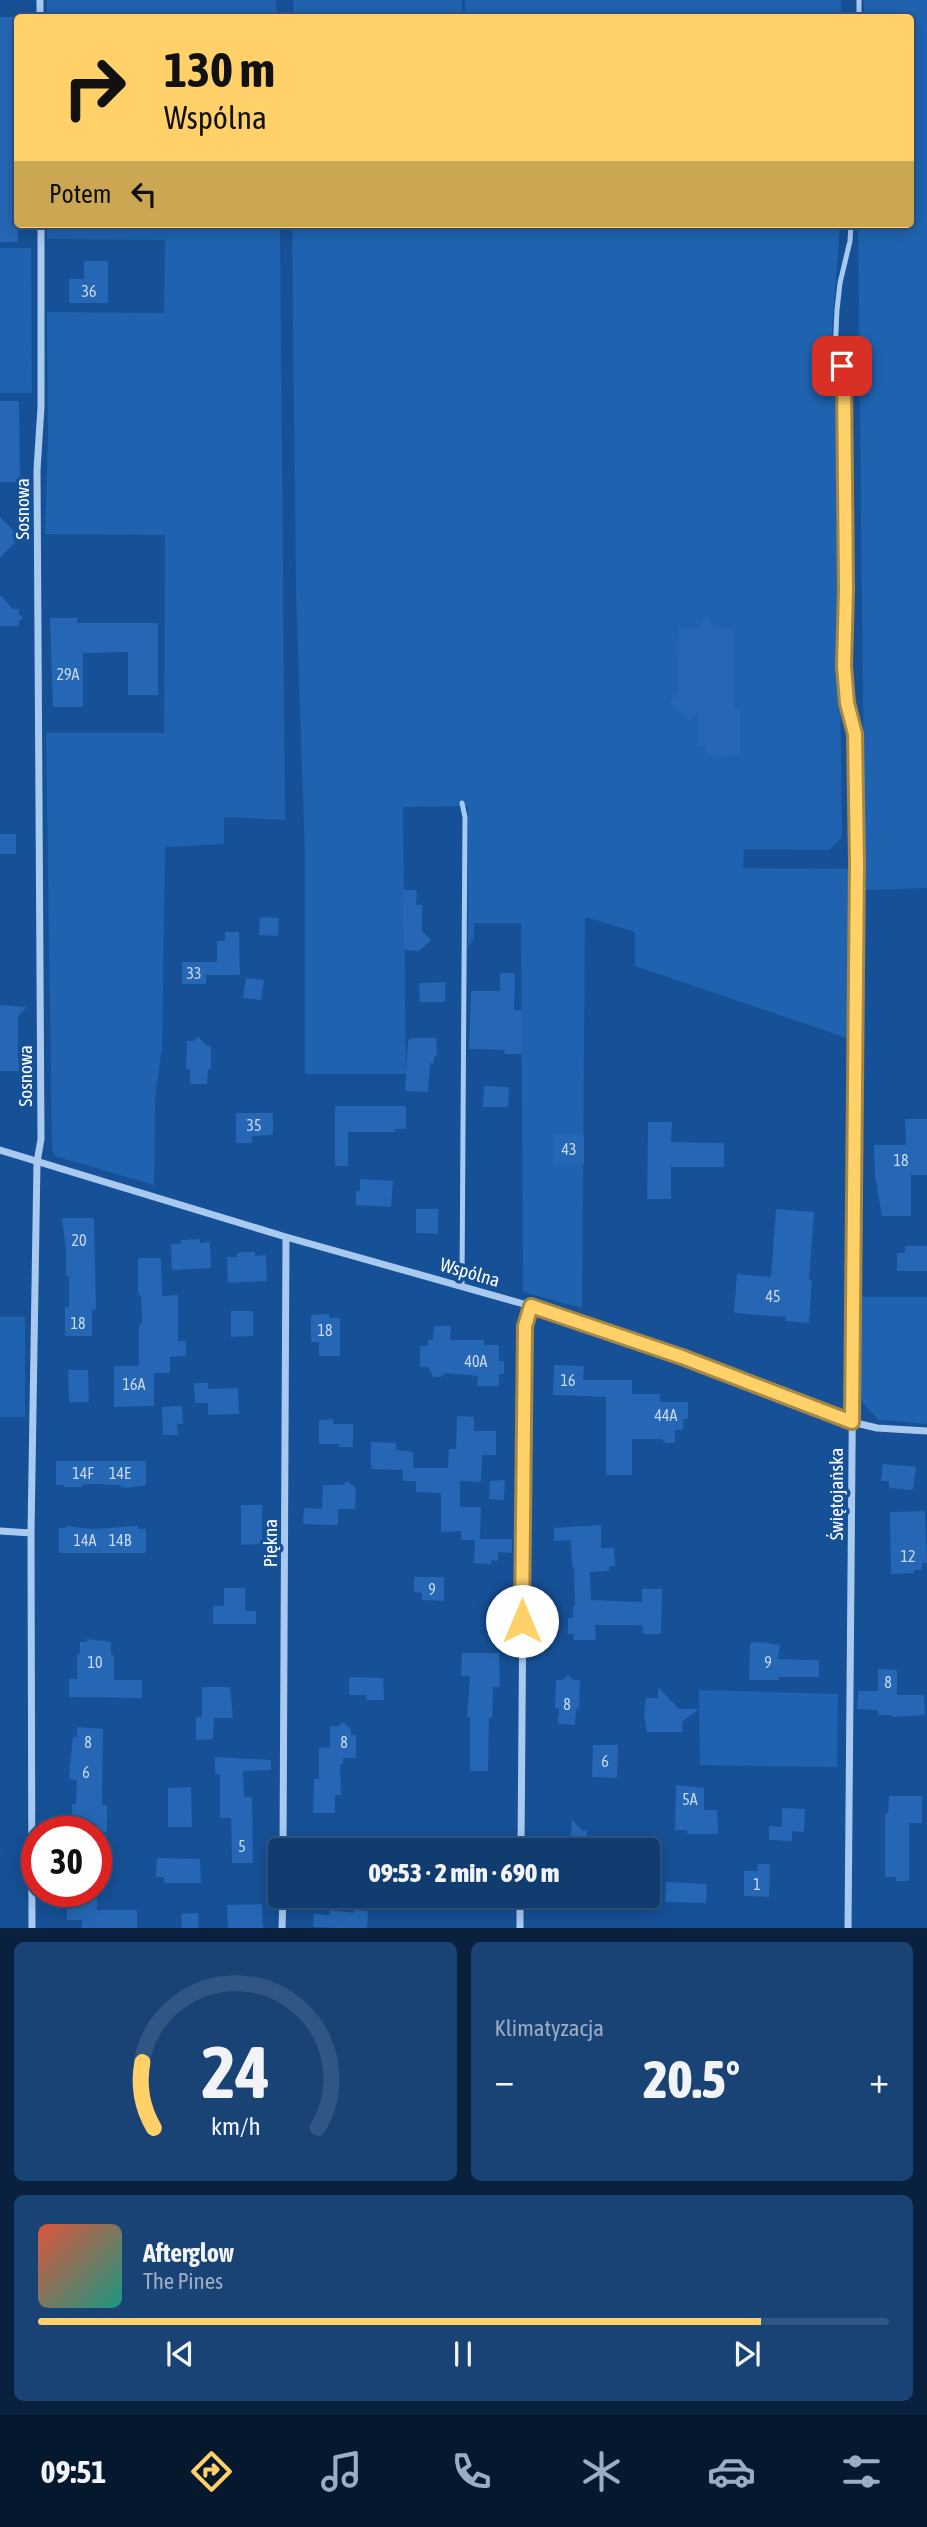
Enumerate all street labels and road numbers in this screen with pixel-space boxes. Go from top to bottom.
street label: Sosnowa [11,478,33,540]
street label: Sosnowa [14,1045,36,1107]
street label: Wspólna [438,1253,502,1291]
street label: Świętojańska [825,1448,847,1540]
street label: Piękna [259,1519,281,1567]

